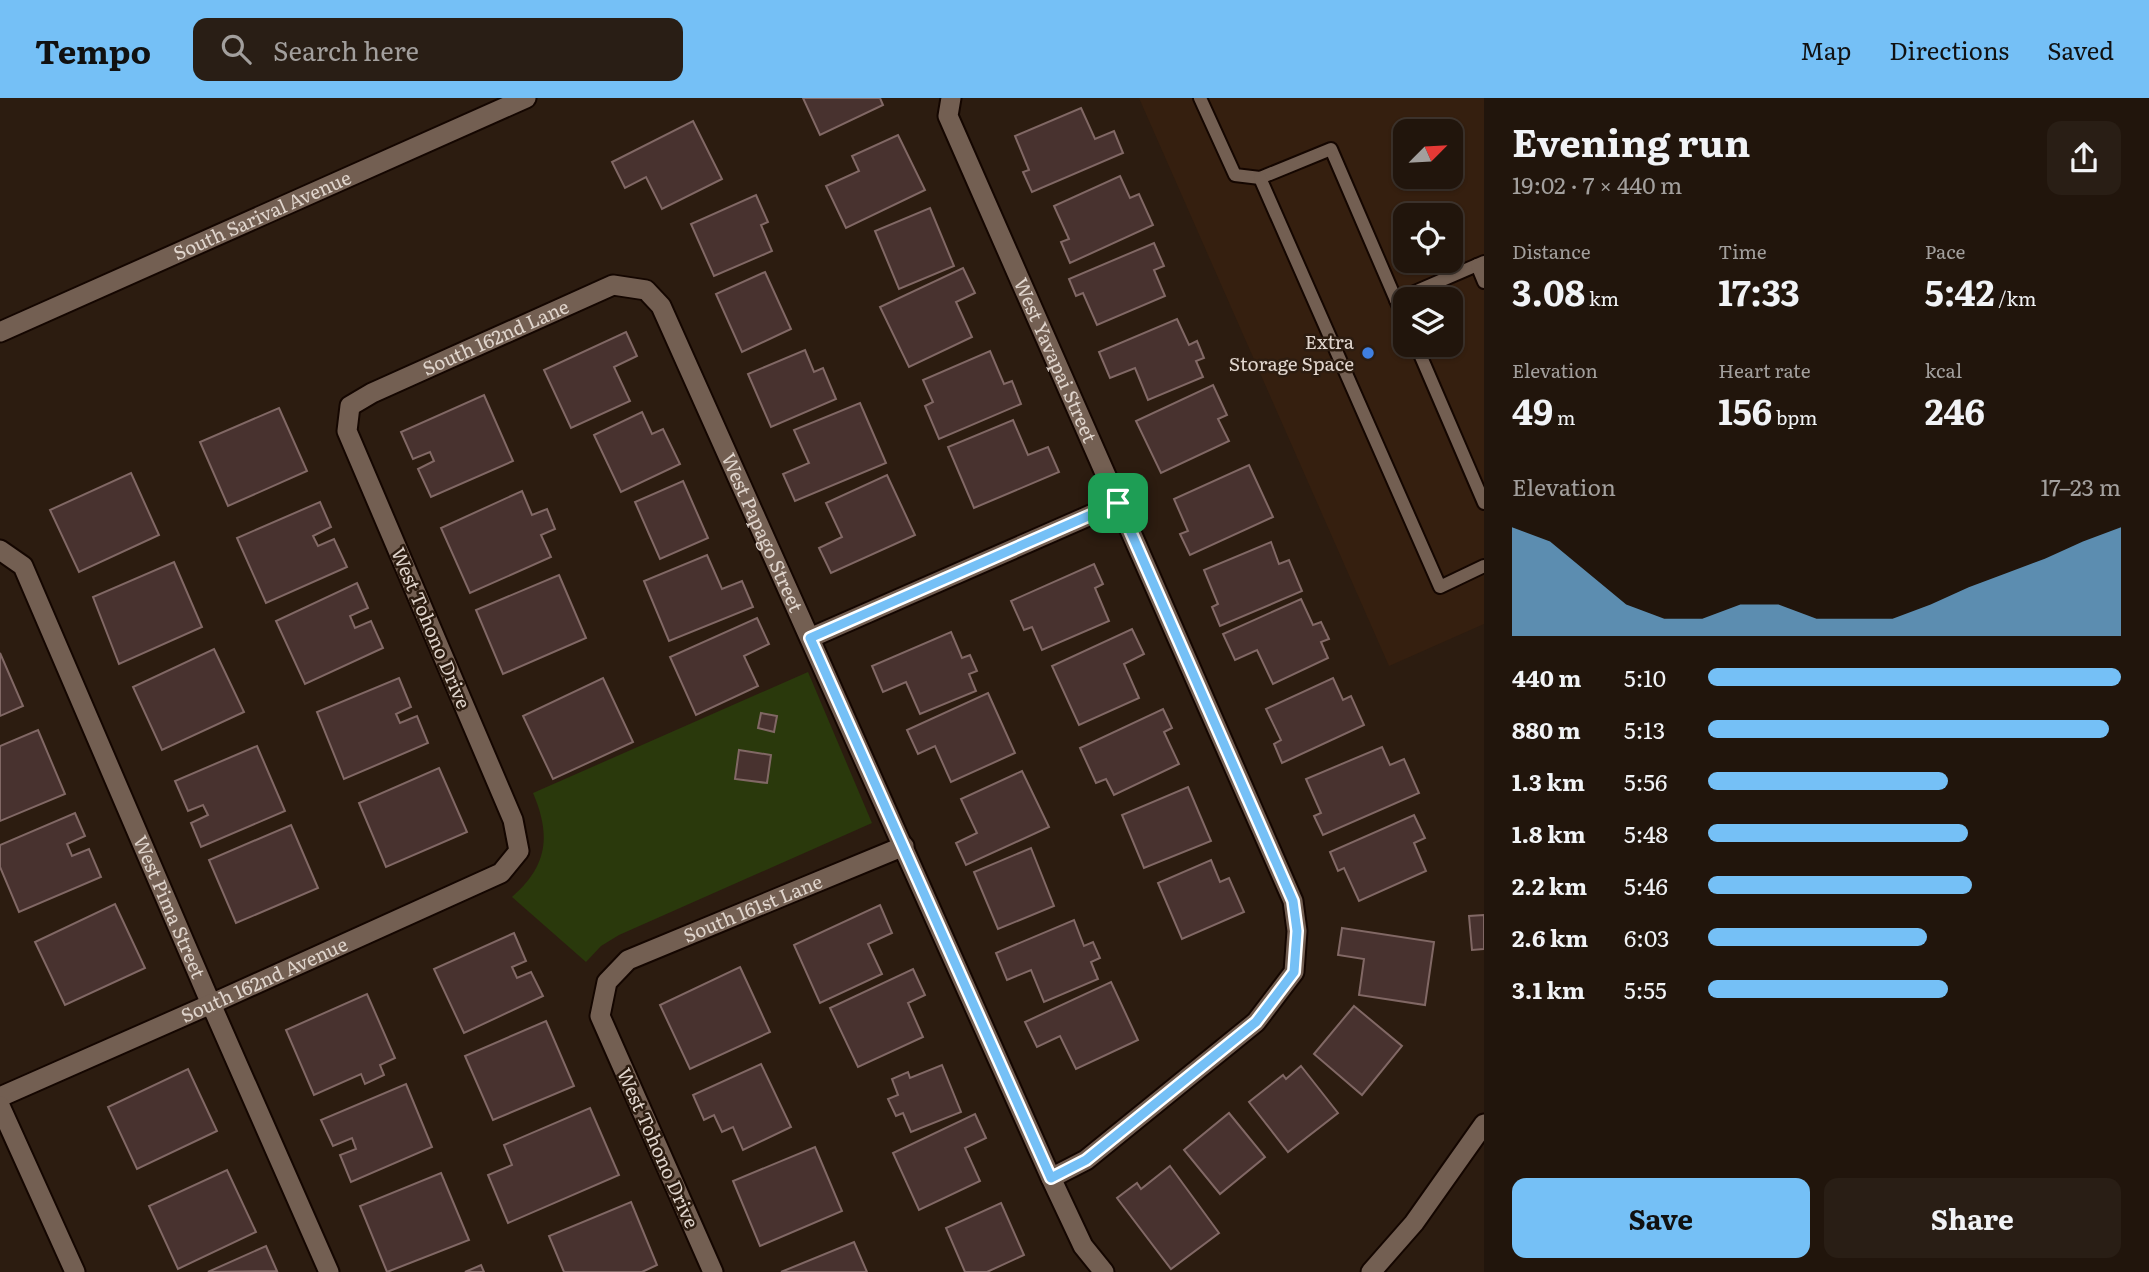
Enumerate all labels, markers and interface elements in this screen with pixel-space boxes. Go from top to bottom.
search box [193,18,683,81]
text: Tempo [35,25,151,74]
icon: search [217,30,255,68]
text: Search here [273,30,419,69]
text: Map [1800,32,1851,67]
text: Directions [1889,32,2009,67]
text: Saved [2047,32,2114,67]
text: Evening run [1512,112,1750,169]
north arrow [1393,119,1463,189]
map controls [1393,119,1463,357]
button: share [2047,121,2121,195]
street label: South Sarival Avenue [168,163,355,266]
text: 19:02 · 7 × 440 m [1512,167,1682,201]
button: locate [1393,203,1463,273]
text: Distance [1512,237,1591,265]
text: Time [1718,237,1767,265]
text: Pace [1925,237,1965,265]
text: 3.08 [1512,265,1585,317]
text: 17:33 [1718,265,1800,317]
text: 5:42 [1925,265,1995,317]
street label: West Yavapai Street [1008,273,1105,447]
text: km [1585,284,1619,312]
text: /km [1995,284,2036,312]
button: layers [1393,287,1463,357]
street label: South 162nd Lane [417,292,573,382]
place label: Extra Storage Space [1229,327,1355,377]
marker: Extra Storage Space [1360,345,1376,361]
text: Elevation [1512,356,1598,384]
text: Heart rate [1718,356,1811,384]
text: kcal [1925,356,1962,384]
text: 49 [1512,384,1553,436]
text: 156 [1718,384,1772,436]
text: 246 [1925,384,1985,436]
text: m [1553,403,1576,431]
text: bpm [1772,403,1817,431]
street label: West Papago Street [715,448,811,616]
text: Elevation [1512,469,1616,503]
text: 17–23 m [2040,469,2121,503]
pin [1088,473,1148,533]
icon: arrive [1099,484,1137,522]
street label: West Tohono Drive [385,543,479,713]
text: 440 m [1512,660,1581,694]
text: 5:10 [1624,660,1666,694]
text: 880 m [1512,712,1581,746]
text: 5:13 [1624,712,1665,746]
text: 1.3 km [1512,764,1585,798]
text: 5:56 [1624,764,1667,798]
text: 1.8 km [1512,816,1586,850]
text: 5:48 [1624,816,1668,850]
street label: West Pima Street [127,831,213,983]
street label: South 161st Lane [679,866,826,949]
text: 2.2 km [1512,868,1587,902]
text: 5:46 [1624,868,1668,902]
text: 2.6 km [1512,920,1588,954]
text: 6:03 [1624,920,1669,954]
street label: South 162nd Avenue [176,929,352,1029]
text: 3.1 km [1512,972,1585,1006]
text: 5:55 [1624,972,1667,1006]
street label: West Tohono Drive [611,1063,707,1232]
button: Save [1512,1178,1810,1258]
button: Share [1824,1178,2121,1258]

